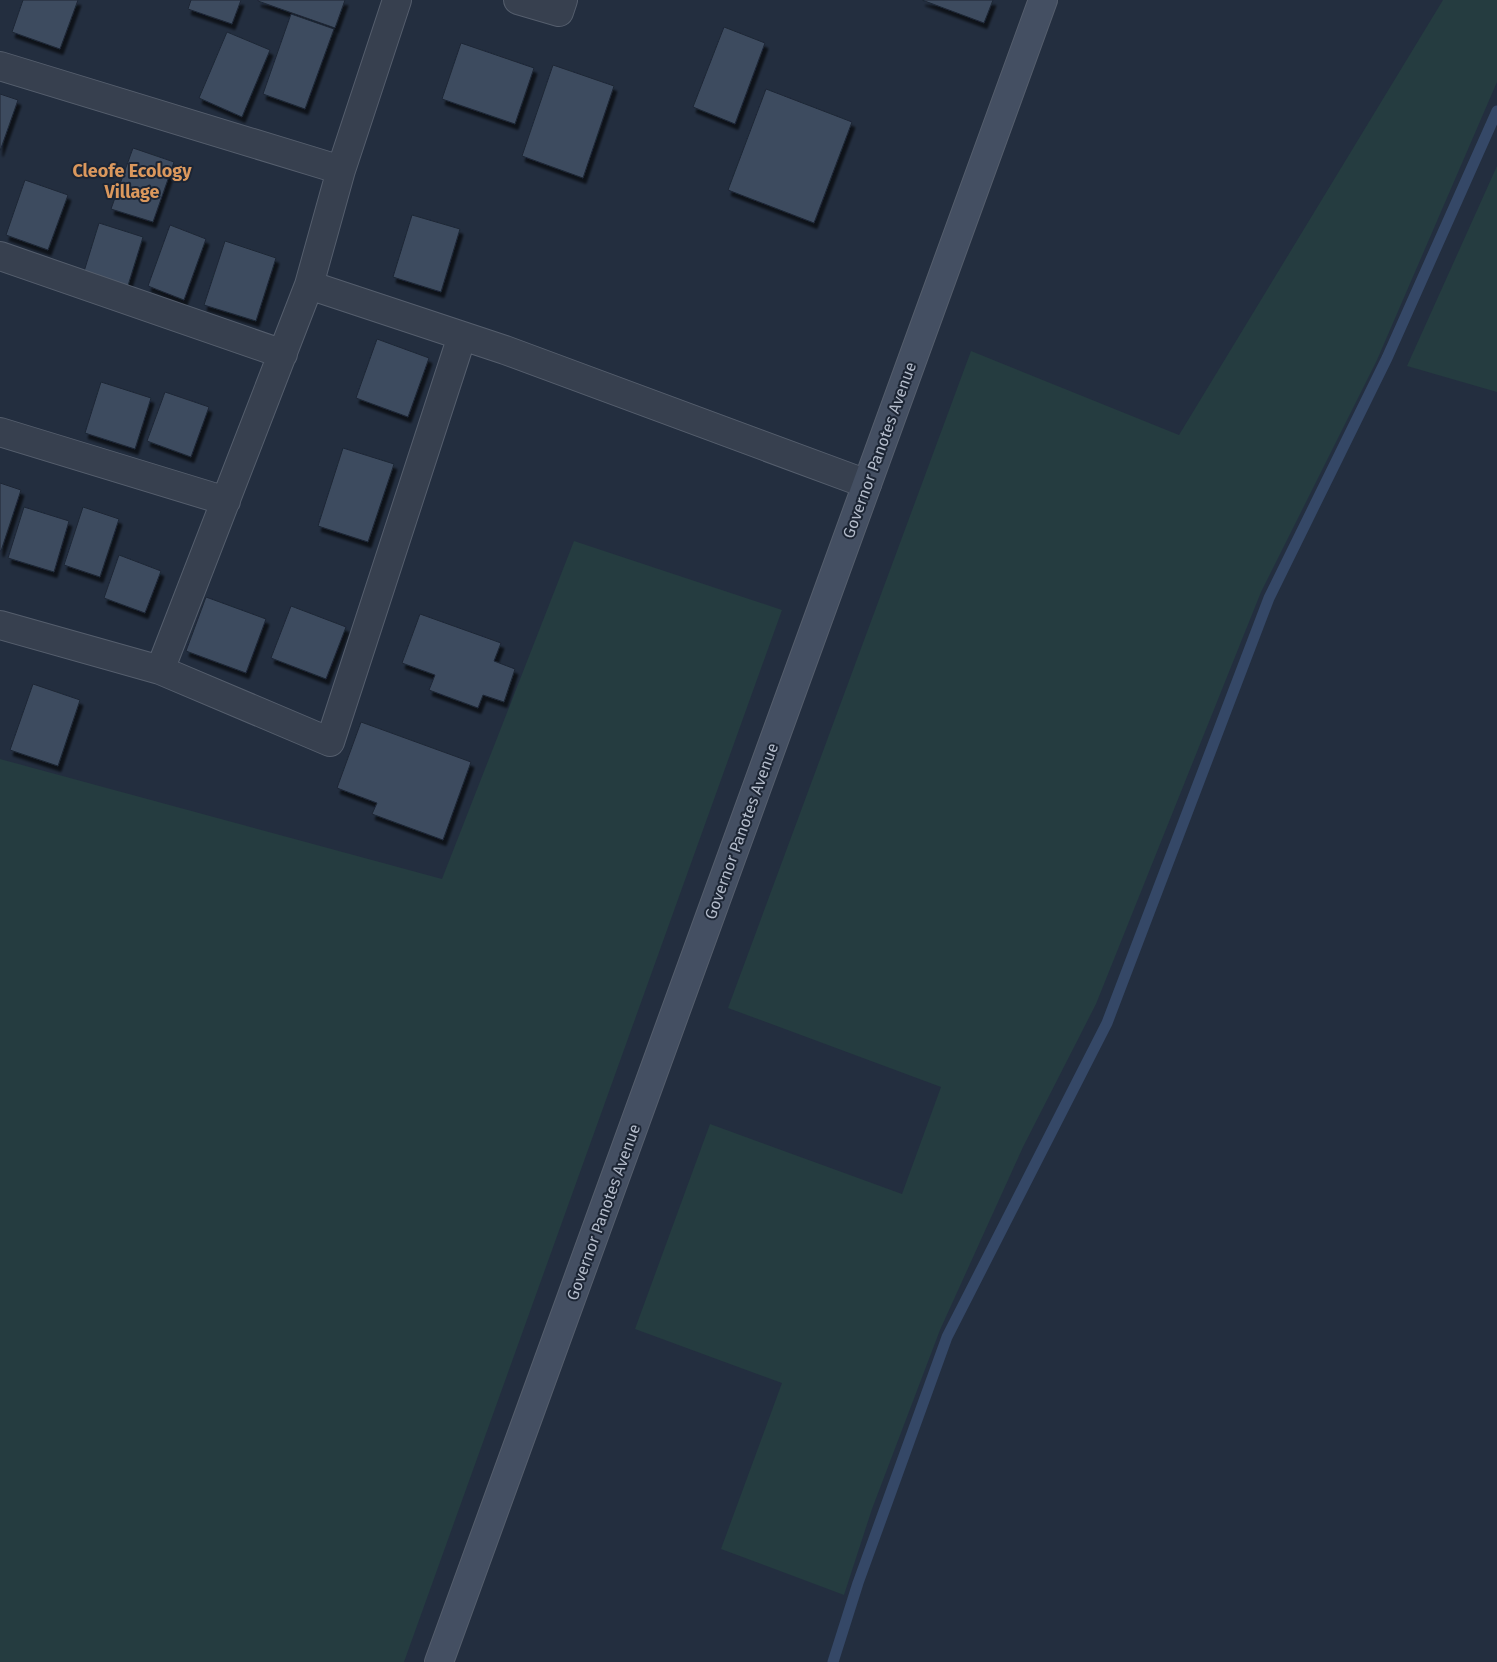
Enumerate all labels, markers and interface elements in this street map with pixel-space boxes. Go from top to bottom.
district label: Cleofe Ecology Village [72,160,192,203]
street label: Governor Panotes Avenue [839,359,920,541]
street label: Governor Panotes Avenue [701,740,782,922]
street label: Governor Panotes Avenue [563,1121,644,1303]

